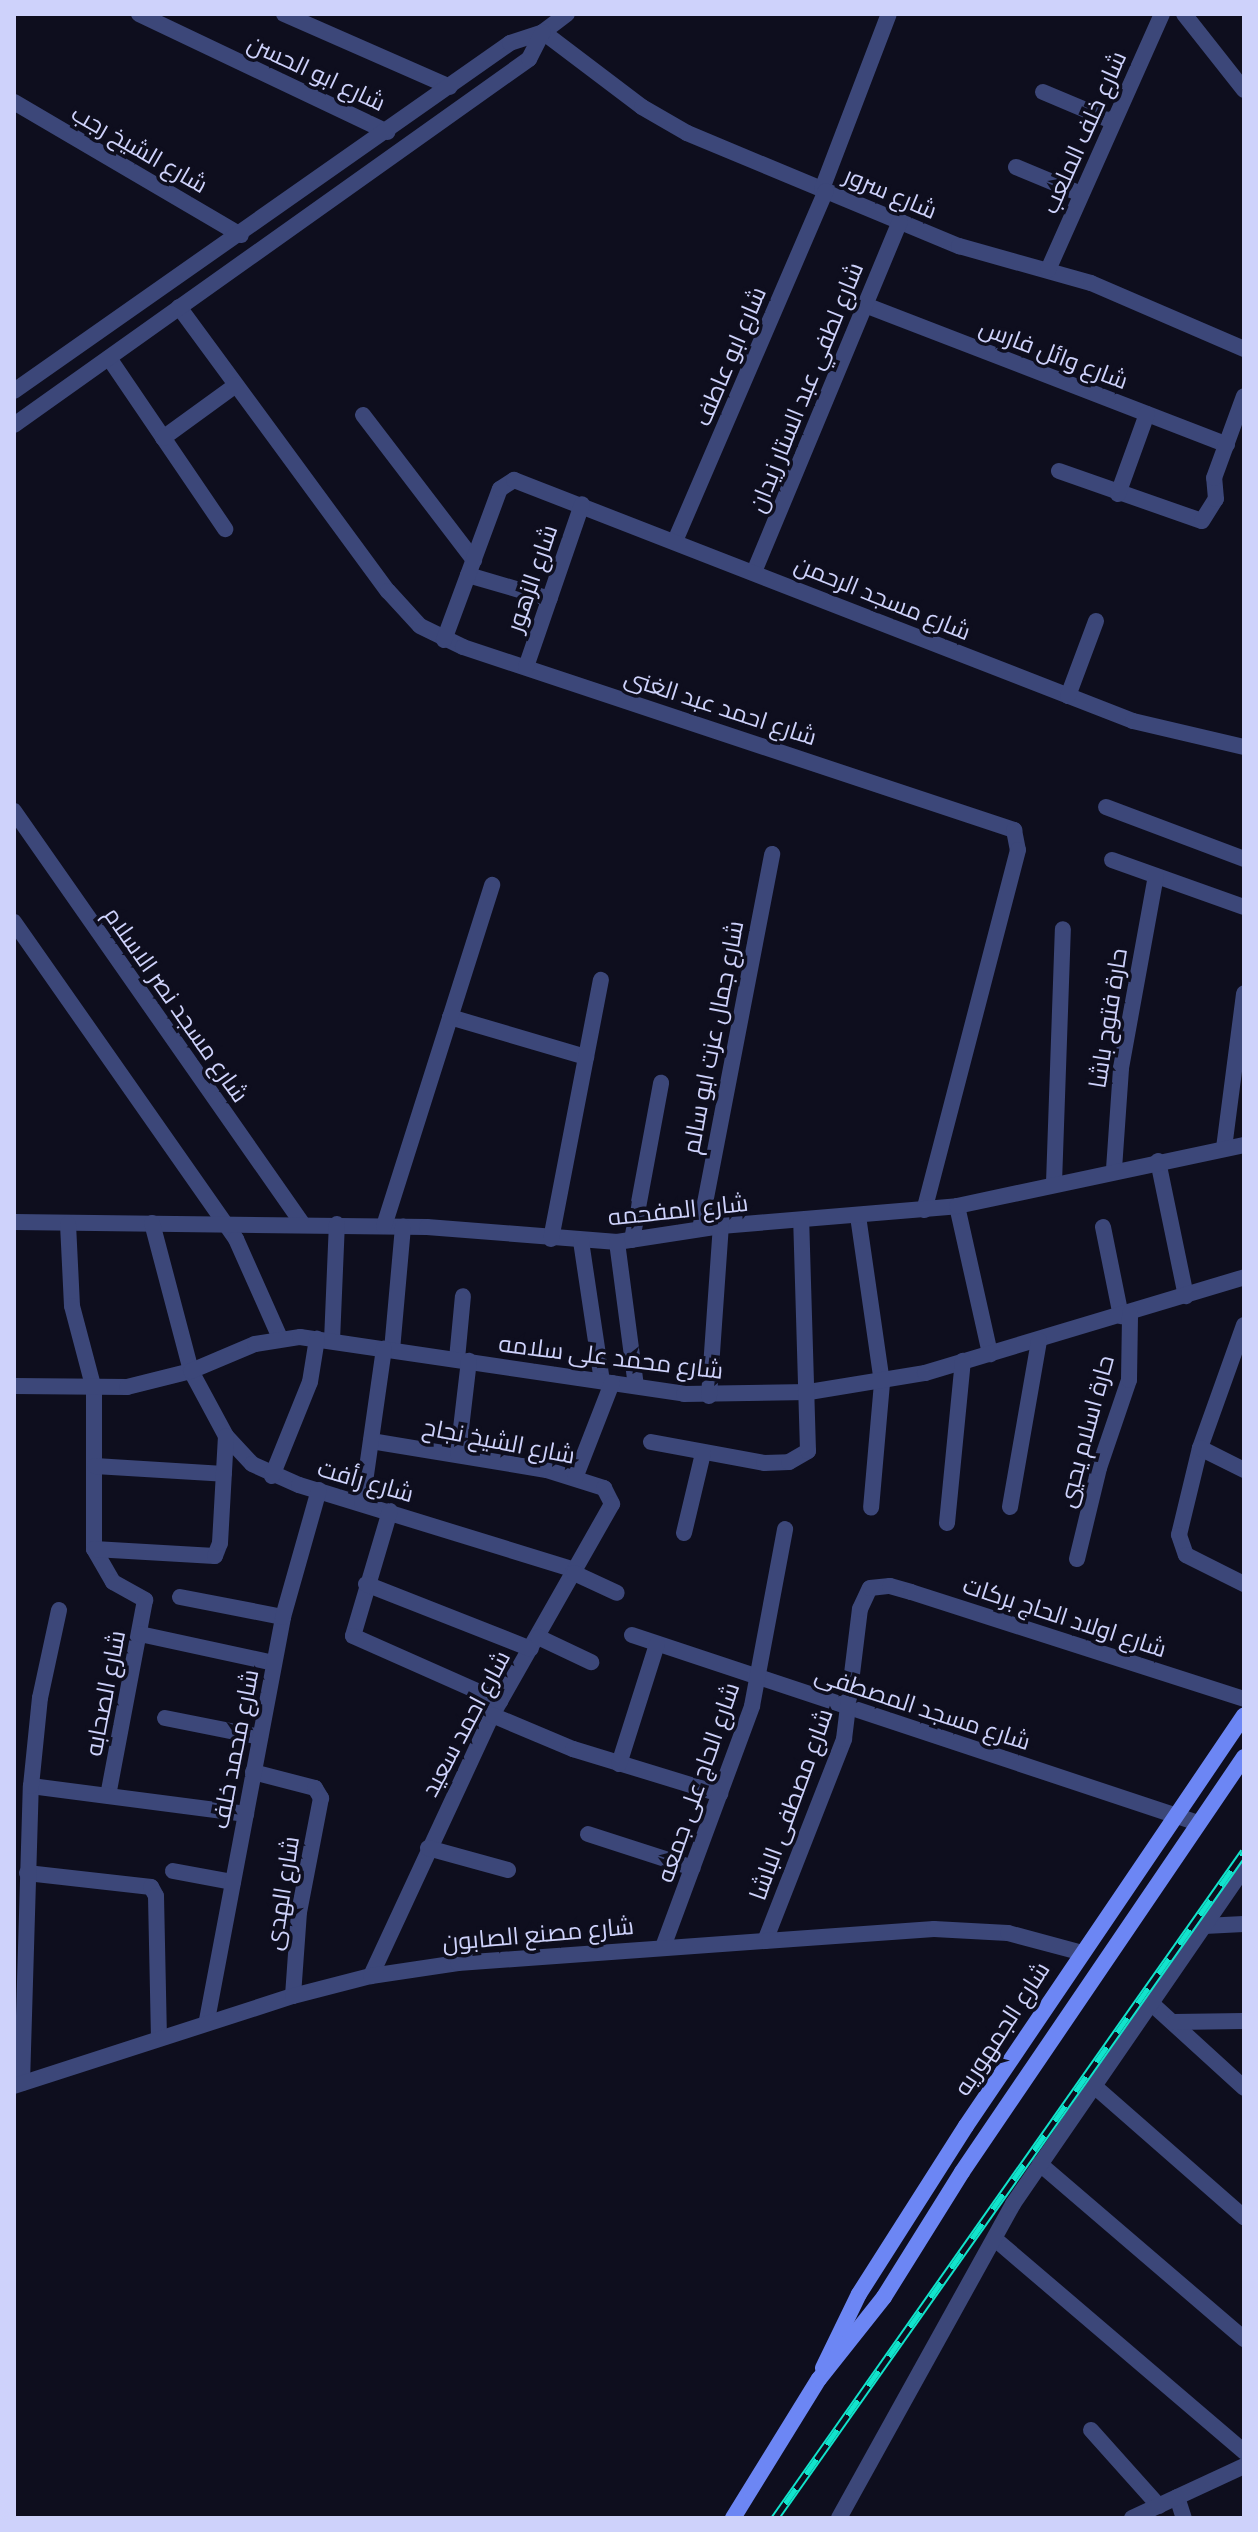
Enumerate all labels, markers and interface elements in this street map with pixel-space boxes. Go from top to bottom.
street label: شارع ابو الحسن [244,28,390,116]
street label: شارع خلف الملعب [1034,46,1132,218]
street label: شارع الشيخ رجب [67,97,213,199]
street label: شارع سرور [840,160,942,224]
street label: شارع لطفي عبد الستار زيدان [742,258,868,516]
street label: شارع ابو عاطف [687,282,771,430]
street label: شارع وائل فارس [976,311,1132,395]
street label: شارع الزهور [499,521,563,635]
street label: شارع مسجد الرحمن [791,549,975,645]
street label: شارع احمد عبد الغنى [621,661,821,751]
street label: شارع مسجد نصر الاسلام [99,901,255,1107]
street label: شارع جمال عزت ابو سالم [675,918,749,1156]
street label: حارة فتوح باشا [1082,946,1132,1090]
street label: شارع المفحمه [606,1187,750,1231]
street label: شارع محمد على سلامه [497,1328,725,1384]
street label: حارة اسلام يحيي [1051,1352,1119,1510]
street label: شارع الشيخ نجاح [420,1411,578,1469]
street label: شارع رأفت [315,1453,417,1507]
street label: شارع اولاد الحاج بركات [960,1570,1170,1662]
street label: شارع الصحابه [78,1628,130,1758]
street label: شارع احمد سعيد [414,1645,516,1801]
street label: شارع مسجد المصطفى [812,1659,1034,1755]
street label: شارع محمد خلف [204,1667,264,1831]
street label: شارع الحاج على جمعه [649,1678,745,1886]
street label: شارع مصطفى الباشا [742,1704,838,1904]
street label: شارع الهدى [258,1834,304,1952]
street label: شارع مصنع الصابون [441,1910,635,1956]
street label: شارع الجمهوريه [947,1956,1055,2100]

